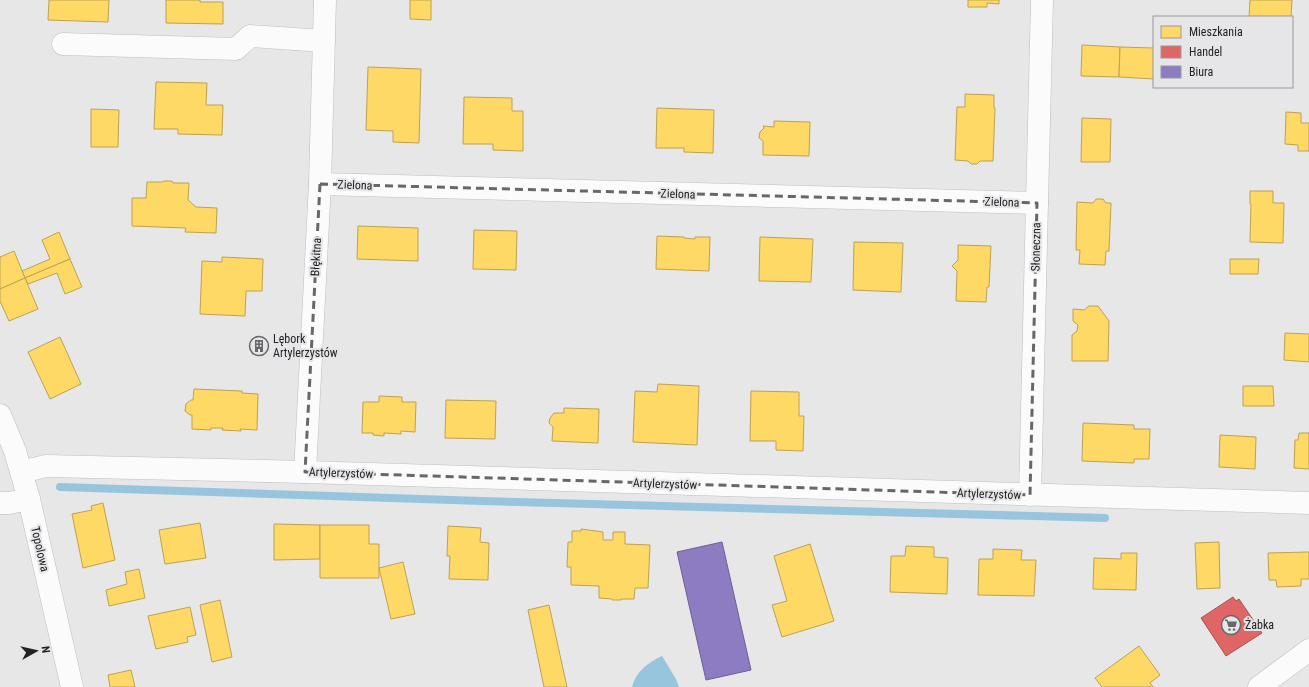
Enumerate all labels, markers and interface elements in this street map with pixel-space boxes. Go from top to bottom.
legend [1153,16,1293,88]
text: Mieszkania [1189,25,1243,39]
text: Handel [1189,45,1222,59]
text: Biura [1189,65,1214,79]
street label: Zielona [337,177,373,193]
street label: Zielona [660,186,696,202]
street label: Zielona [984,194,1020,210]
street label: Słoneczna [1029,222,1043,272]
street label: Błękitna [308,237,324,277]
place label: Lębork Artylerzystów [273,332,338,360]
building icon: Lębork Artylerzystów [248,335,270,357]
street label: Artylerzystów [309,465,374,481]
street label: Artylerzystów [633,476,698,492]
street label: Artylerzystów [957,486,1022,502]
street label: Topolowa [28,525,52,573]
supermarket icon: Żabka [1220,614,1242,636]
place label: Żabka [1245,617,1274,632]
north arrow [16,631,56,671]
text: N [39,645,52,654]

